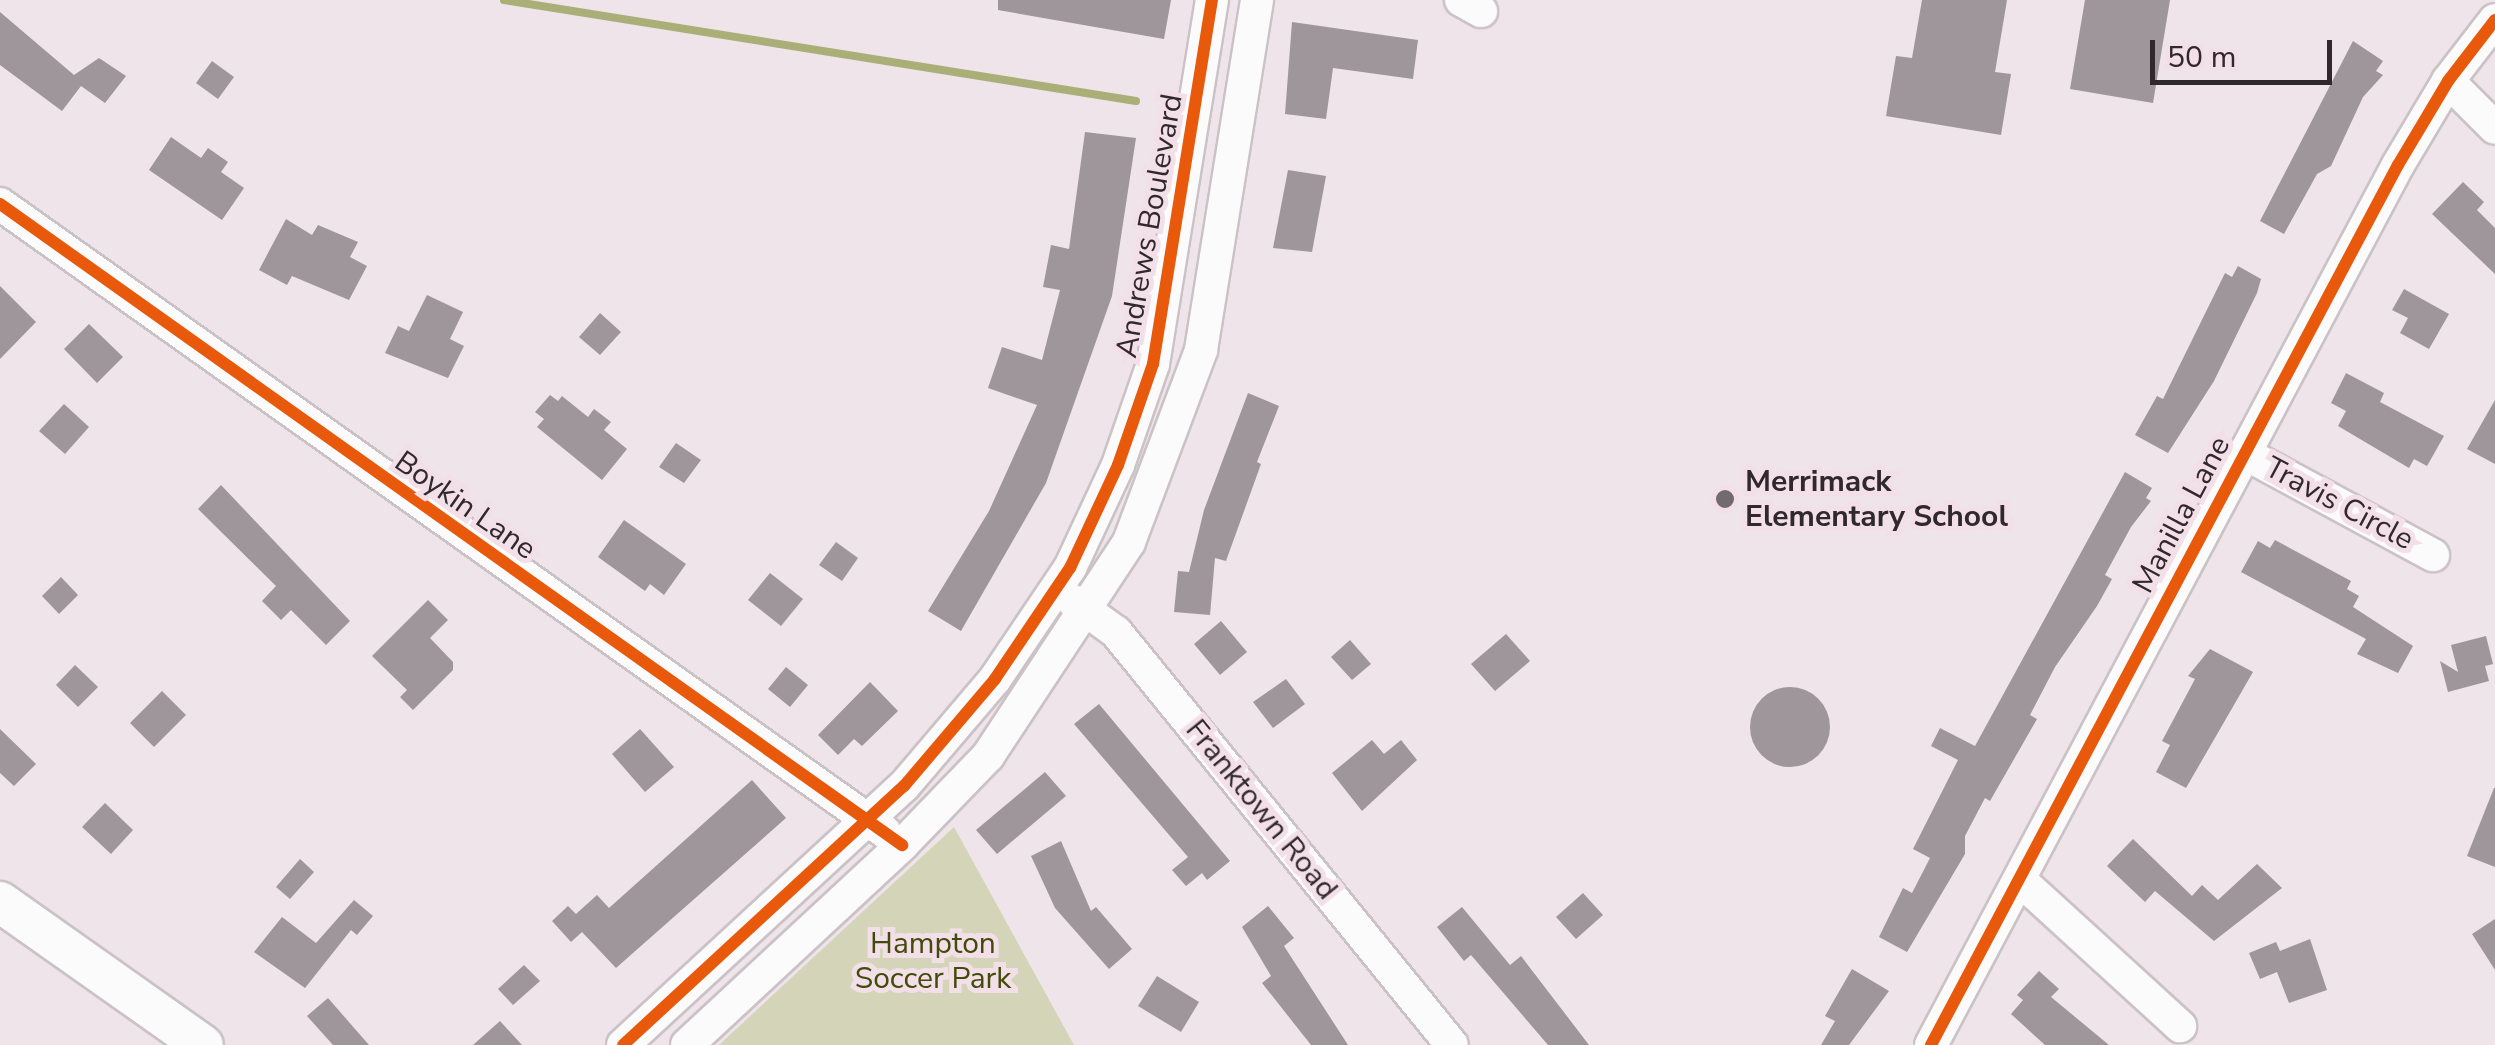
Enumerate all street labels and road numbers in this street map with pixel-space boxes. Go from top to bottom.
street label: Andrews Boulevard [1109,91,1191,361]
street label: Manilla Lane [2126,431,2238,599]
street label: Boykin Lane [387,444,543,568]
street label: Travis Circle [2259,450,2419,558]
street label: Franktown Road [1178,713,1344,907]

